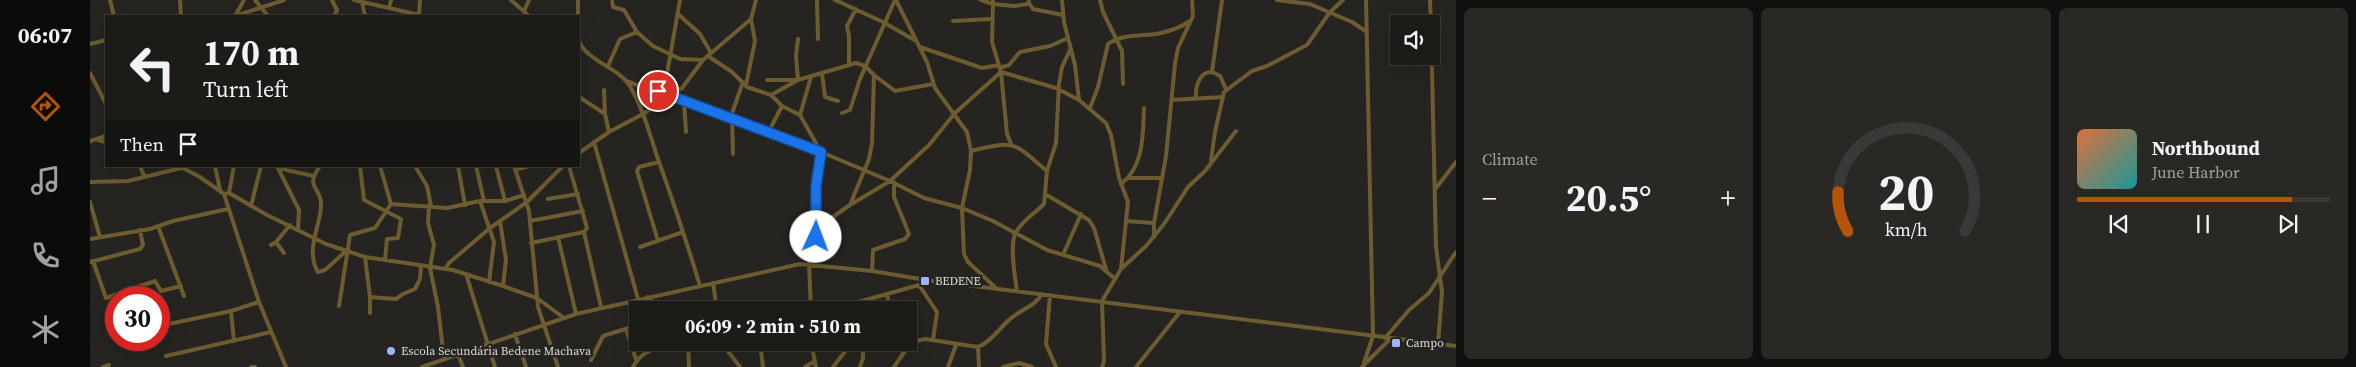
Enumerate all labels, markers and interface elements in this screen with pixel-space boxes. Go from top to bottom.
map controls [1390,15,1440,65]
button: sound [1390,15,1440,65]
text: 06:07 [18,20,72,50]
text: 170 m [203,29,299,77]
icon: left [120,35,185,100]
pin [637,70,679,112]
text: Turn left [203,74,288,104]
icon: arrive [644,77,672,105]
icon: directions [28,89,63,124]
icon: arrive [174,130,202,158]
text: Then [120,131,164,157]
text: Northbound [2152,135,2260,161]
text: Climate [1482,148,1538,170]
text: 20 [1878,156,1934,227]
text: June Harbor [2152,161,2240,183]
icon: music [28,163,63,198]
text: 20.5° [1566,172,1651,224]
text: − [1482,179,1497,217]
text: + [1720,179,1735,217]
position arrow [789,210,841,262]
icon: previous [2105,210,2133,238]
icon: pause [2189,210,2217,238]
icon: next [2274,210,2302,238]
text: km/h [1885,217,1927,242]
icon: phone [28,238,63,273]
place label: BEDENE [935,273,981,289]
marker: BEDENE [919,275,931,287]
speed limit sign: 30 [105,286,170,351]
icon: climate [28,312,63,347]
text: 06:09 · 2 min · 510 m [685,313,861,339]
place label: Campo [1406,335,1444,351]
marker: Campo [1390,337,1402,349]
place label: Escola Secundária Bedene Machava [401,343,592,359]
marker: Escola Secundária Bedene Machava [385,345,397,357]

